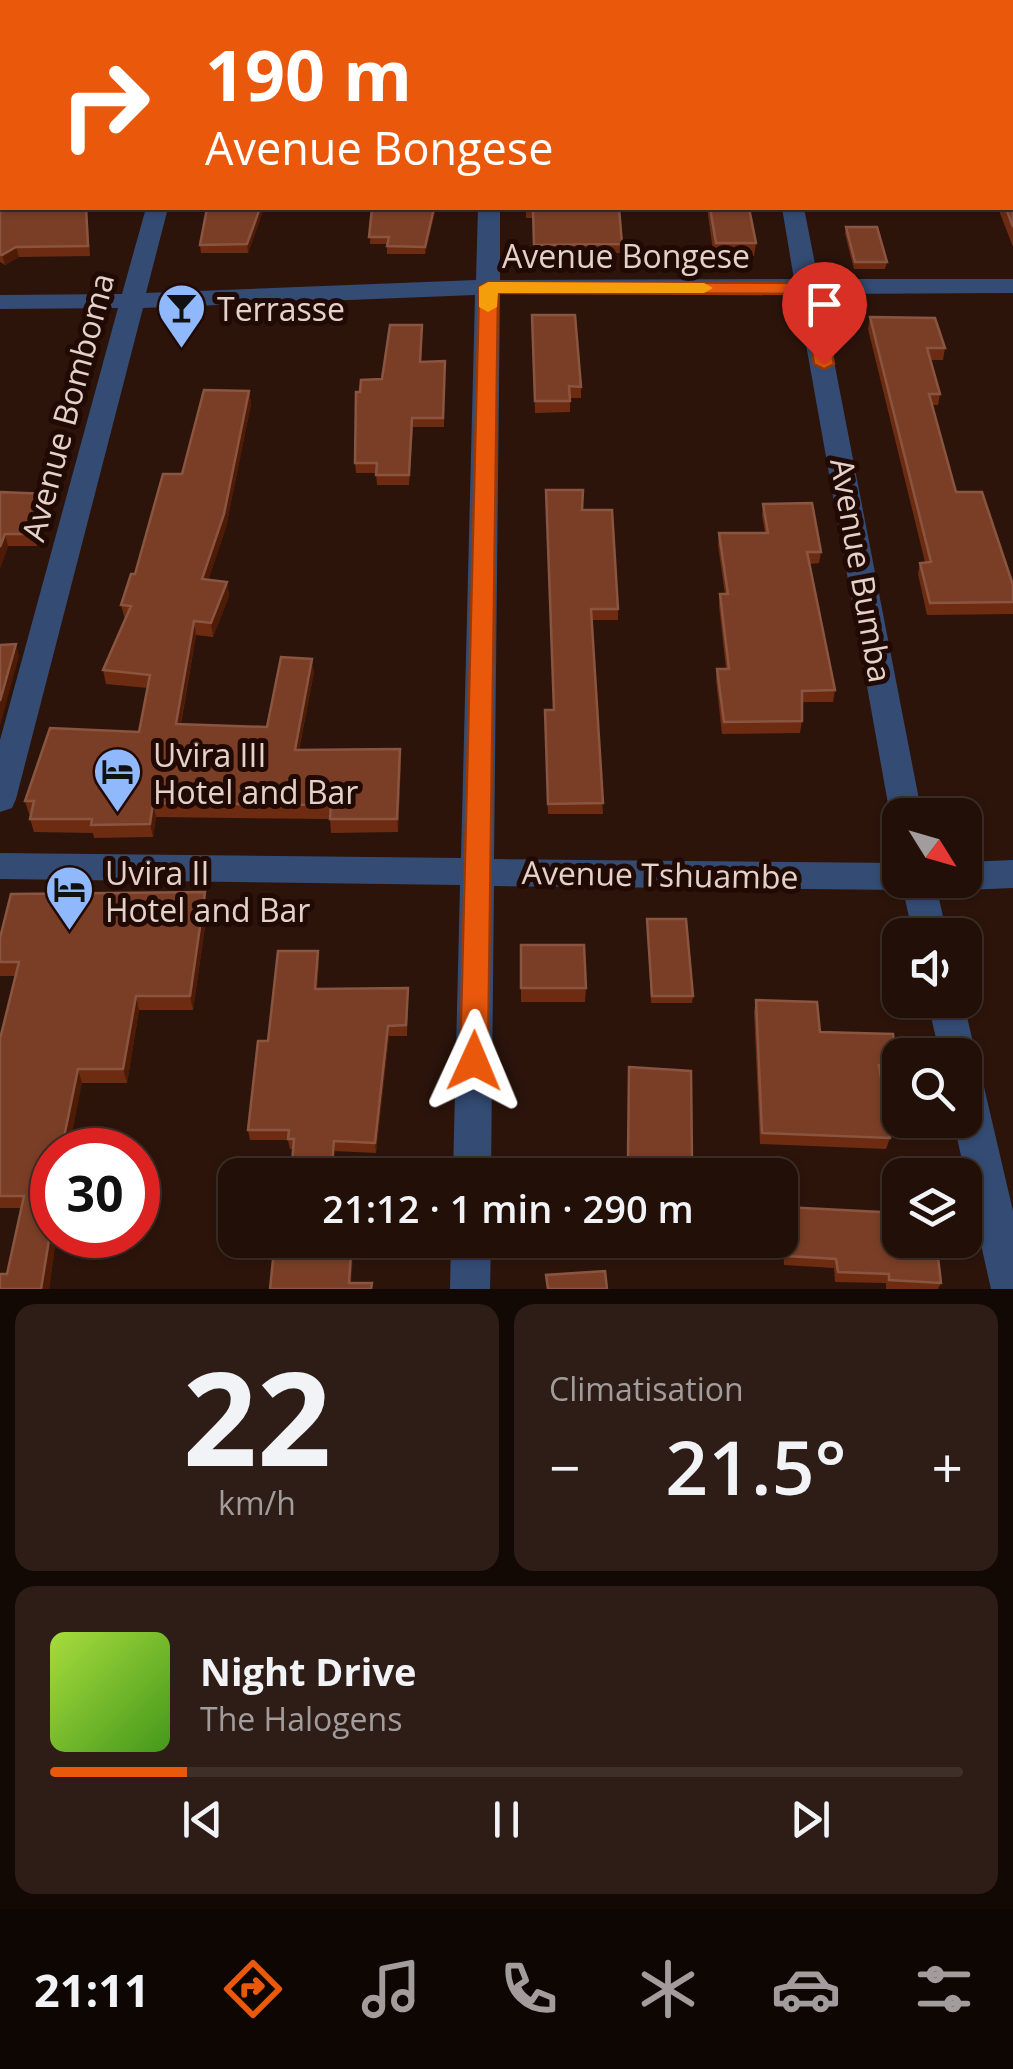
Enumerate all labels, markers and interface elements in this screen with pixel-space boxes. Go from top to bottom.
text: 190 m [205,26,412,122]
icon: right [40,40,170,170]
text: Avenue Bongese [205,117,554,178]
street label: Avenue Bongese [502,234,750,277]
pin [782,262,867,365]
street label: Avenue Bomboma [11,268,123,546]
icon: arrive [797,277,852,332]
bar icon: Terrasse [156,282,208,350]
place label: Terrasse [217,287,345,330]
street label: Avenue Bumba [821,454,903,686]
place label: Uvira III Hotel and Bar [153,733,358,813]
hotel icon: Uvira III Hotel and Bar [92,746,144,814]
north arrow [882,798,982,898]
map controls [882,798,982,1258]
street label: Avenue Tshuambe [521,850,799,898]
place label: Uvira II Hotel and Bar [105,851,310,931]
hotel icon: Uvira II Hotel and Bar [44,864,96,932]
button: sound [882,918,982,1018]
position arrow [422,1009,526,1113]
button: search [882,1038,982,1138]
speed limit sign: 30 [30,1128,160,1258]
button: layers [882,1158,982,1258]
text: 21:12 · 1 min · 290 m [322,1182,694,1234]
text: 22 [183,1327,331,1504]
text: Climatisation [549,1367,744,1410]
text: 21.5° [665,1415,847,1517]
text: − [549,1429,580,1504]
text: + [932,1429,963,1504]
text: km/h [218,1481,296,1524]
text: Night Drive [200,1645,416,1697]
text: The Halogens [200,1697,402,1740]
icon: previous [175,1792,230,1847]
icon: pause [479,1792,534,1847]
icon: next [783,1792,838,1847]
icon: directions [218,1954,288,2024]
icon: music [356,1954,426,2024]
icon: phone [494,1954,564,2024]
icon: climate [633,1954,703,2024]
icon: car [771,1954,841,2024]
icon: filters [909,1954,979,2024]
text: 21:11 [34,1959,150,2020]

